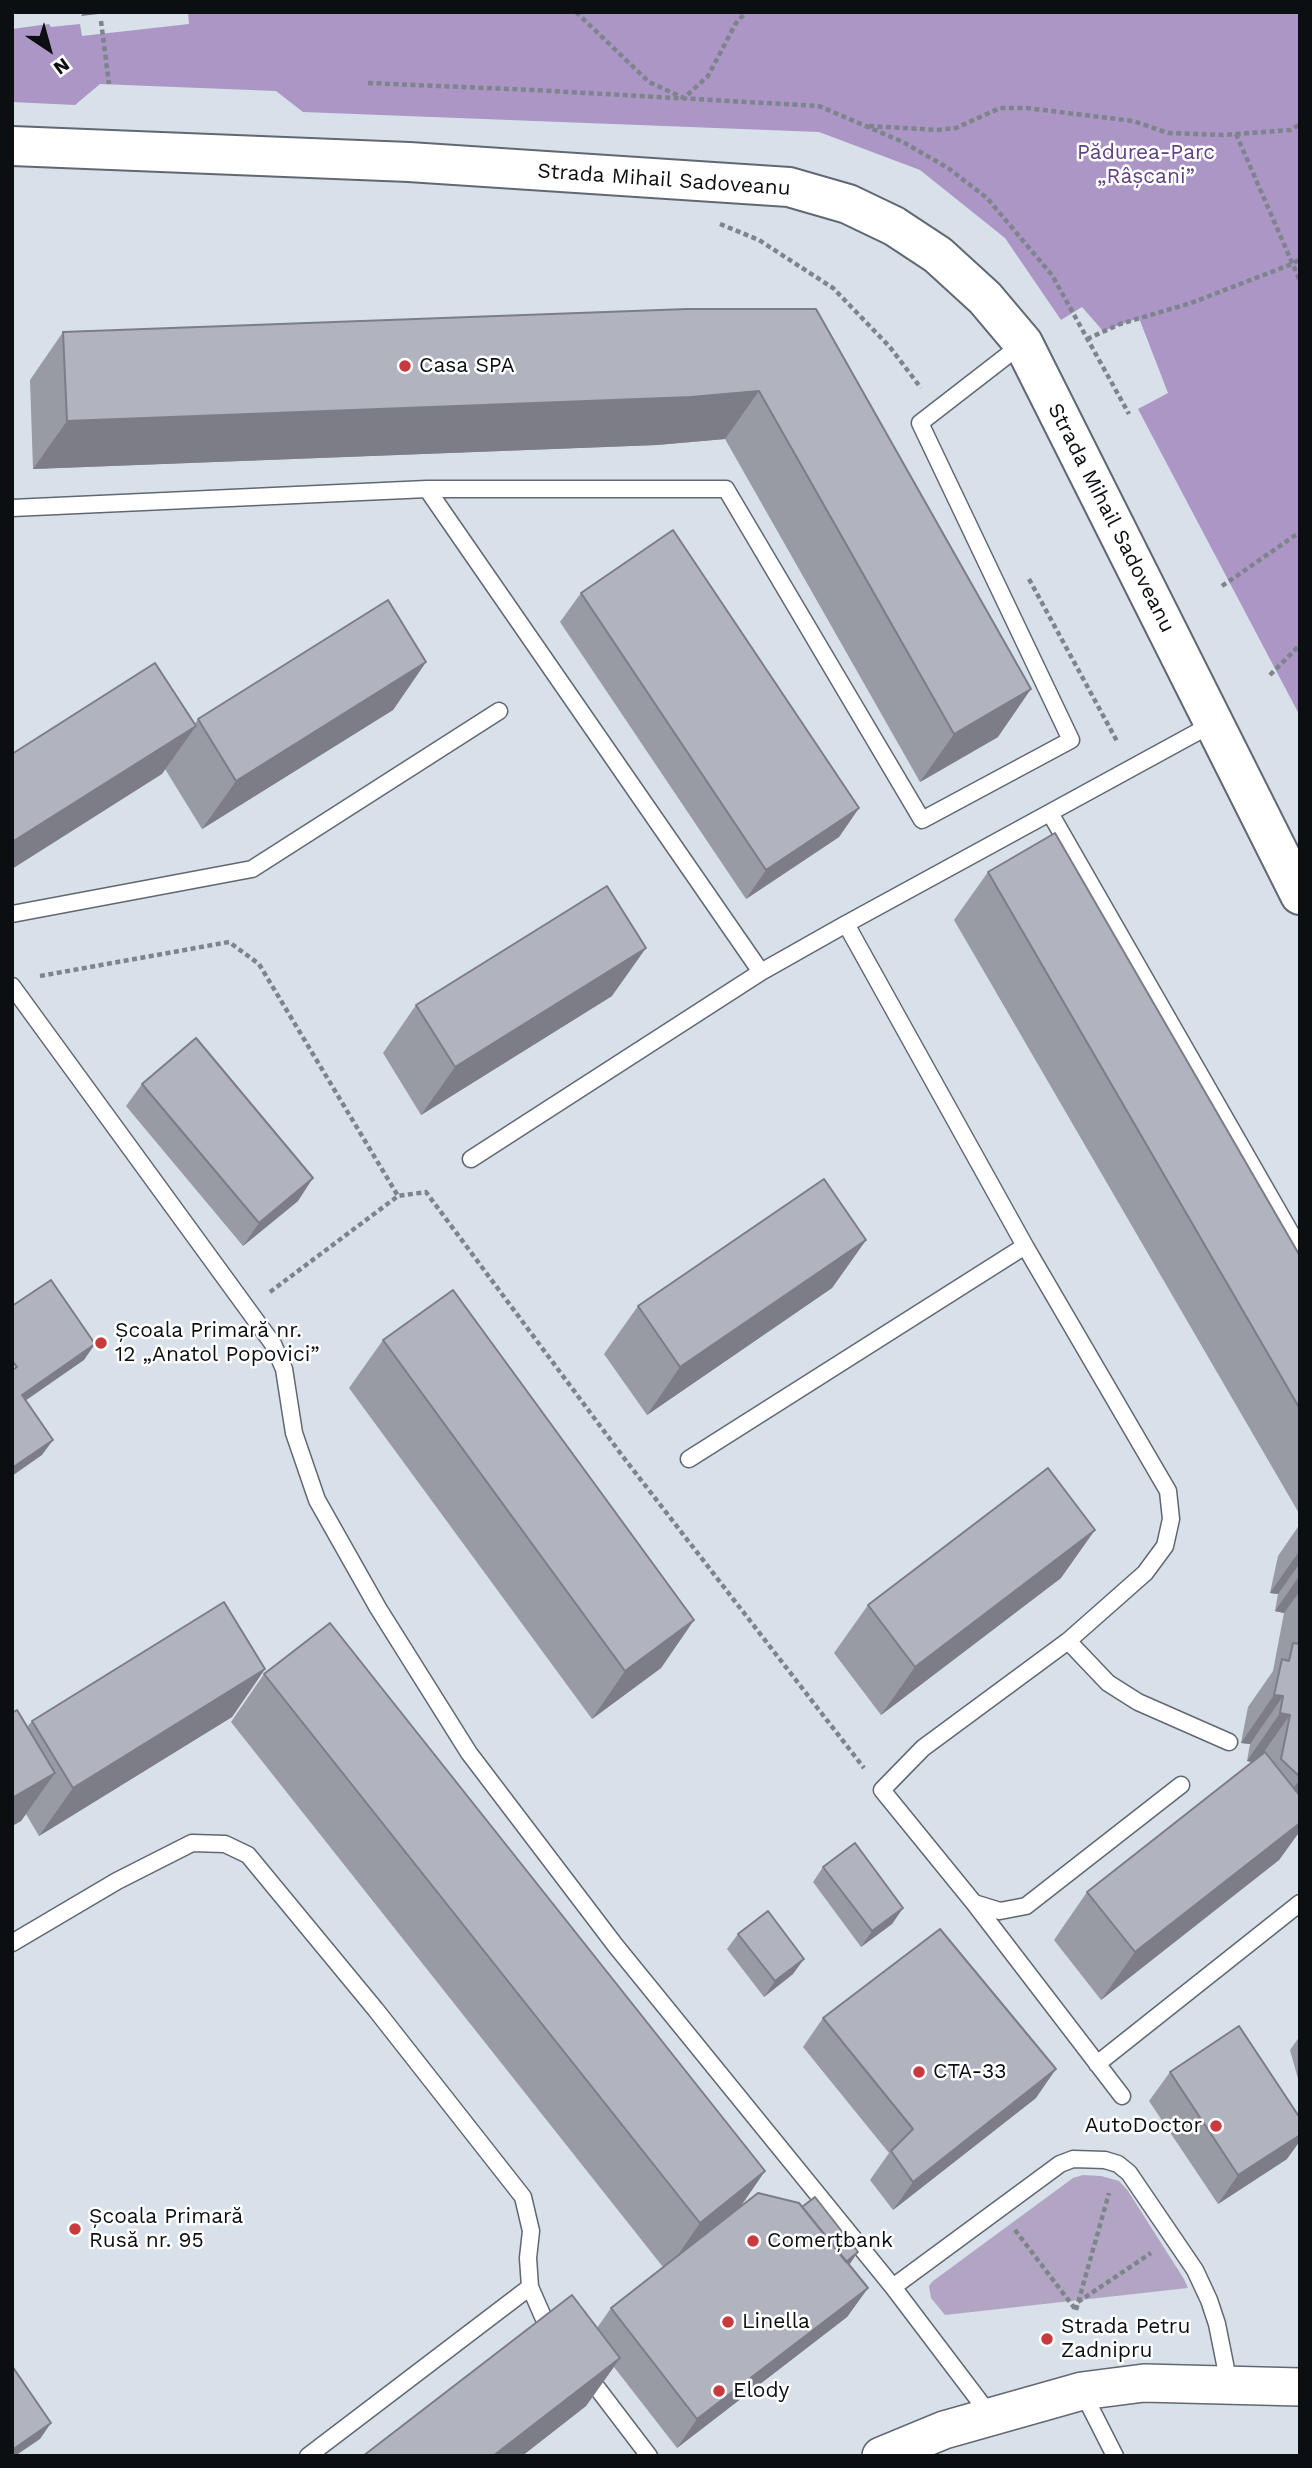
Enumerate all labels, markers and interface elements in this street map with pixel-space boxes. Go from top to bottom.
north arrow [14,14,84,84]
text: N [49,53,74,80]
park label: Pădurea-Parc „Râșcani” [1077,140,1215,190]
street label: Strada Mihail Sadoveanu [536,159,792,201]
place label: Casa SPA [419,353,515,379]
marker: Casa SPA [397,358,413,374]
street label: Strada Mihail Sadoveanu [1042,399,1180,637]
place label: Școala Primară nr. 12 „Anatol Popovici” [115,1318,320,1368]
marker: Școala Primară nr. 12 „Anatol Popovici” [93,1335,109,1351]
place label: CTA-33 [933,2059,1007,2085]
marker: CTA-33 [911,2064,927,2080]
place label: AutoDoctor [1085,2113,1202,2139]
marker: AutoDoctor [1208,2118,1224,2134]
place label: Școala Primară Rusă nr. 95 [89,2204,243,2254]
marker: Școala Primară Rusă nr. 95 [67,2221,83,2237]
place label: Comerțbank [767,2228,893,2254]
marker: Comerțbank [745,2233,761,2249]
place label: Linella [742,2309,810,2335]
marker: Linella [720,2314,736,2330]
place label: Strada Petru Zadnipru [1061,2314,1190,2364]
marker: Strada Petru Zadnipru [1039,2331,1055,2347]
place label: Elody [733,2378,789,2404]
marker: Elody [711,2383,727,2399]

